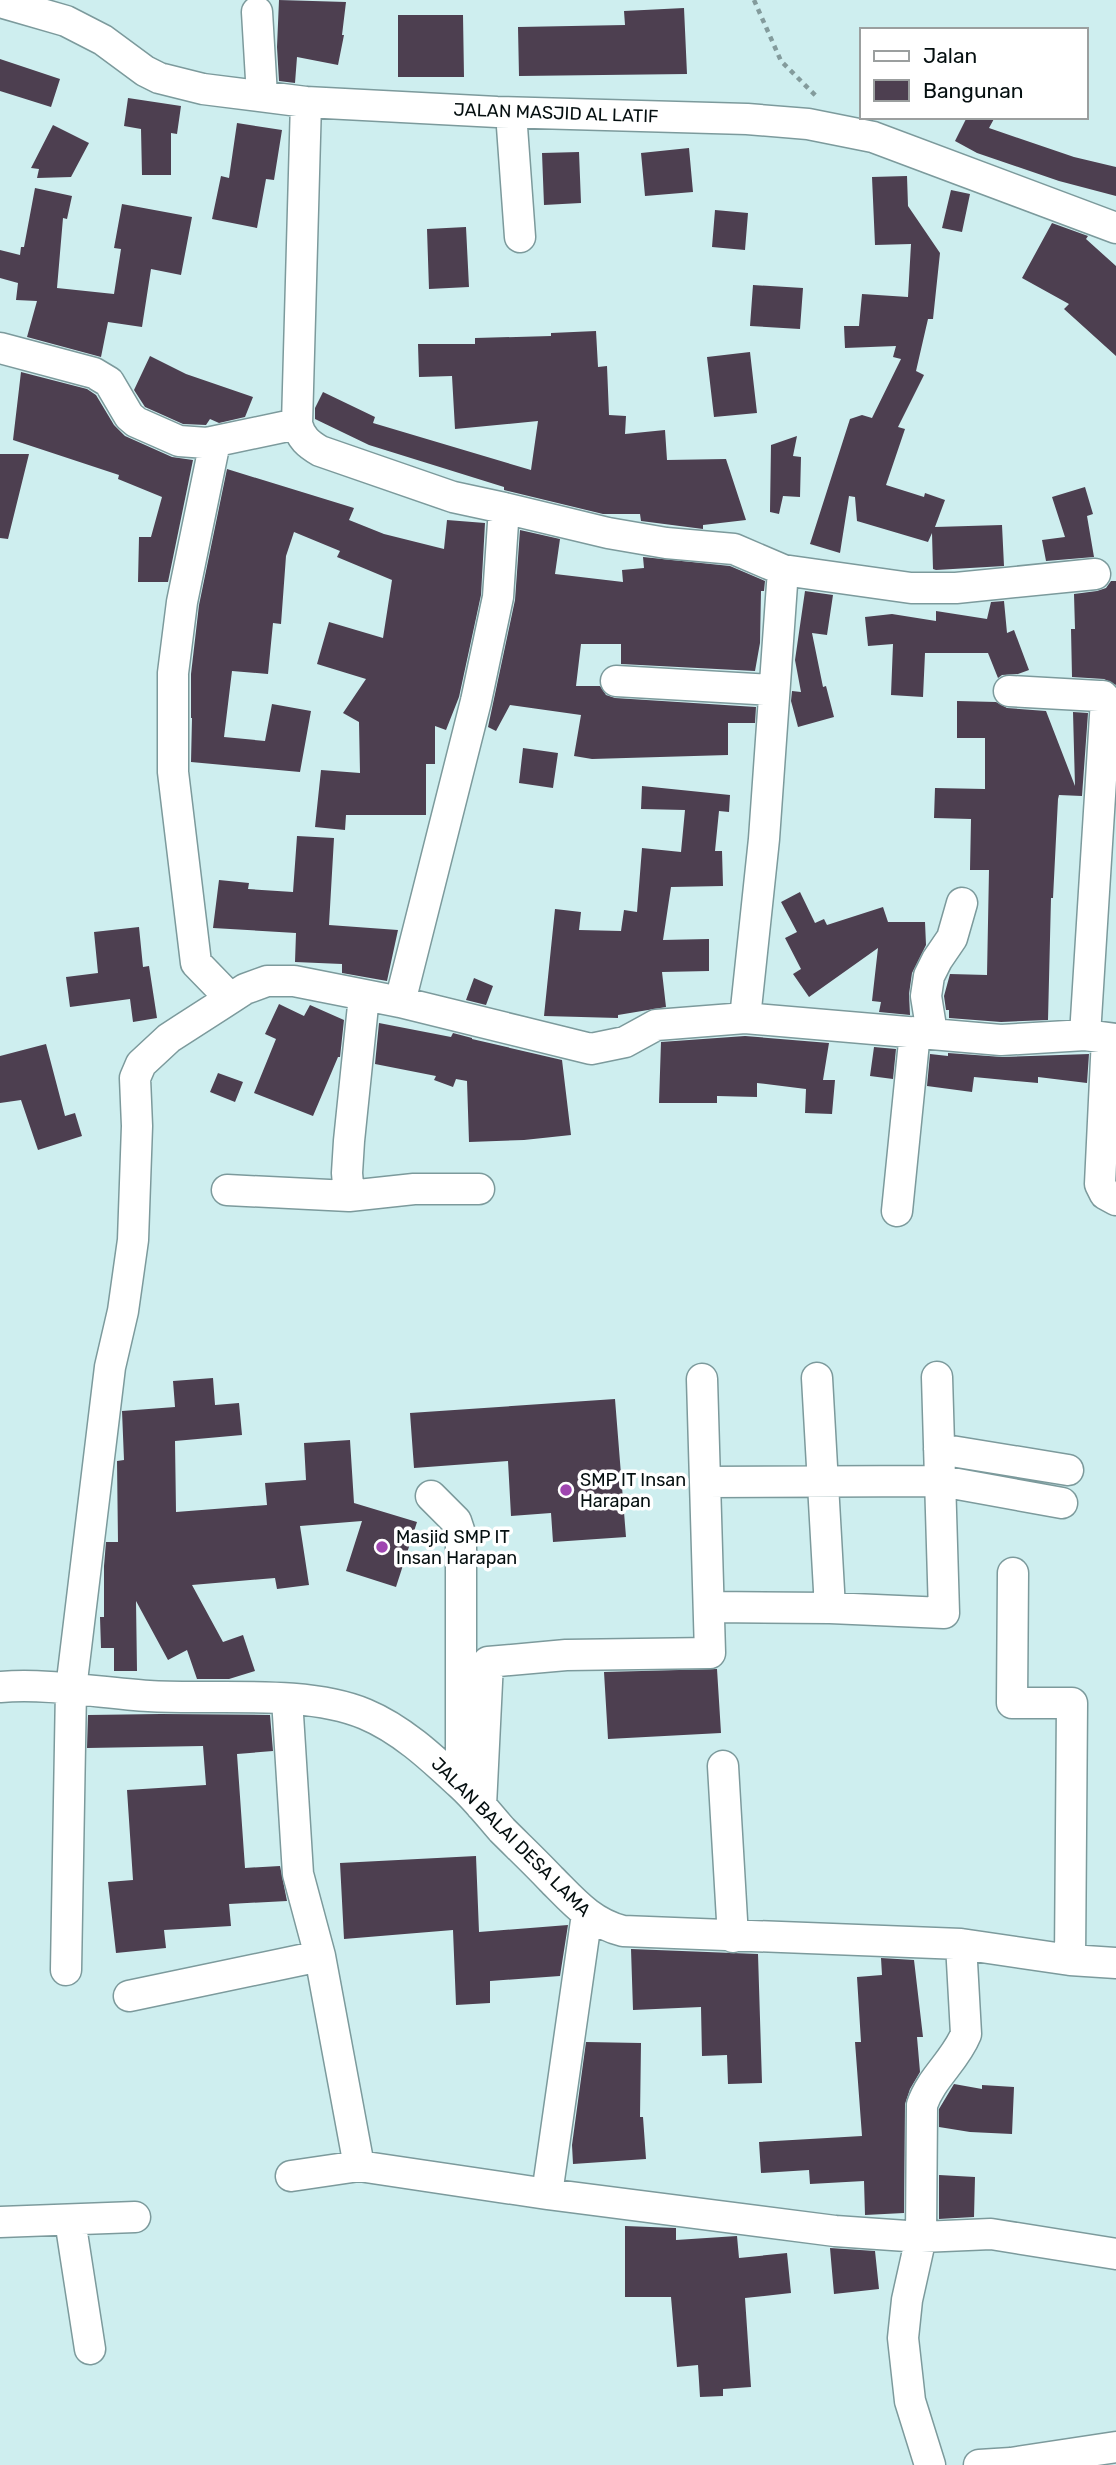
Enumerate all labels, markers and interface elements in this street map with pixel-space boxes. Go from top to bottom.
legend [860,28,1088,119]
text: Jalan [923,43,977,68]
text: Bangunan [923,78,1024,103]
street label: JALAN MASJID AL LATIF [453,98,659,128]
place label: SMP IT Insan Harapan [580,1469,686,1512]
marker: SMP IT Insan Harapan [558,1482,574,1498]
place label: Masjid SMP IT Insan Harapan [396,1526,517,1569]
marker: Masjid SMP IT Insan Harapan [374,1539,390,1555]
street label: JALAN BALAI DESA LAMA [427,1753,595,1921]

